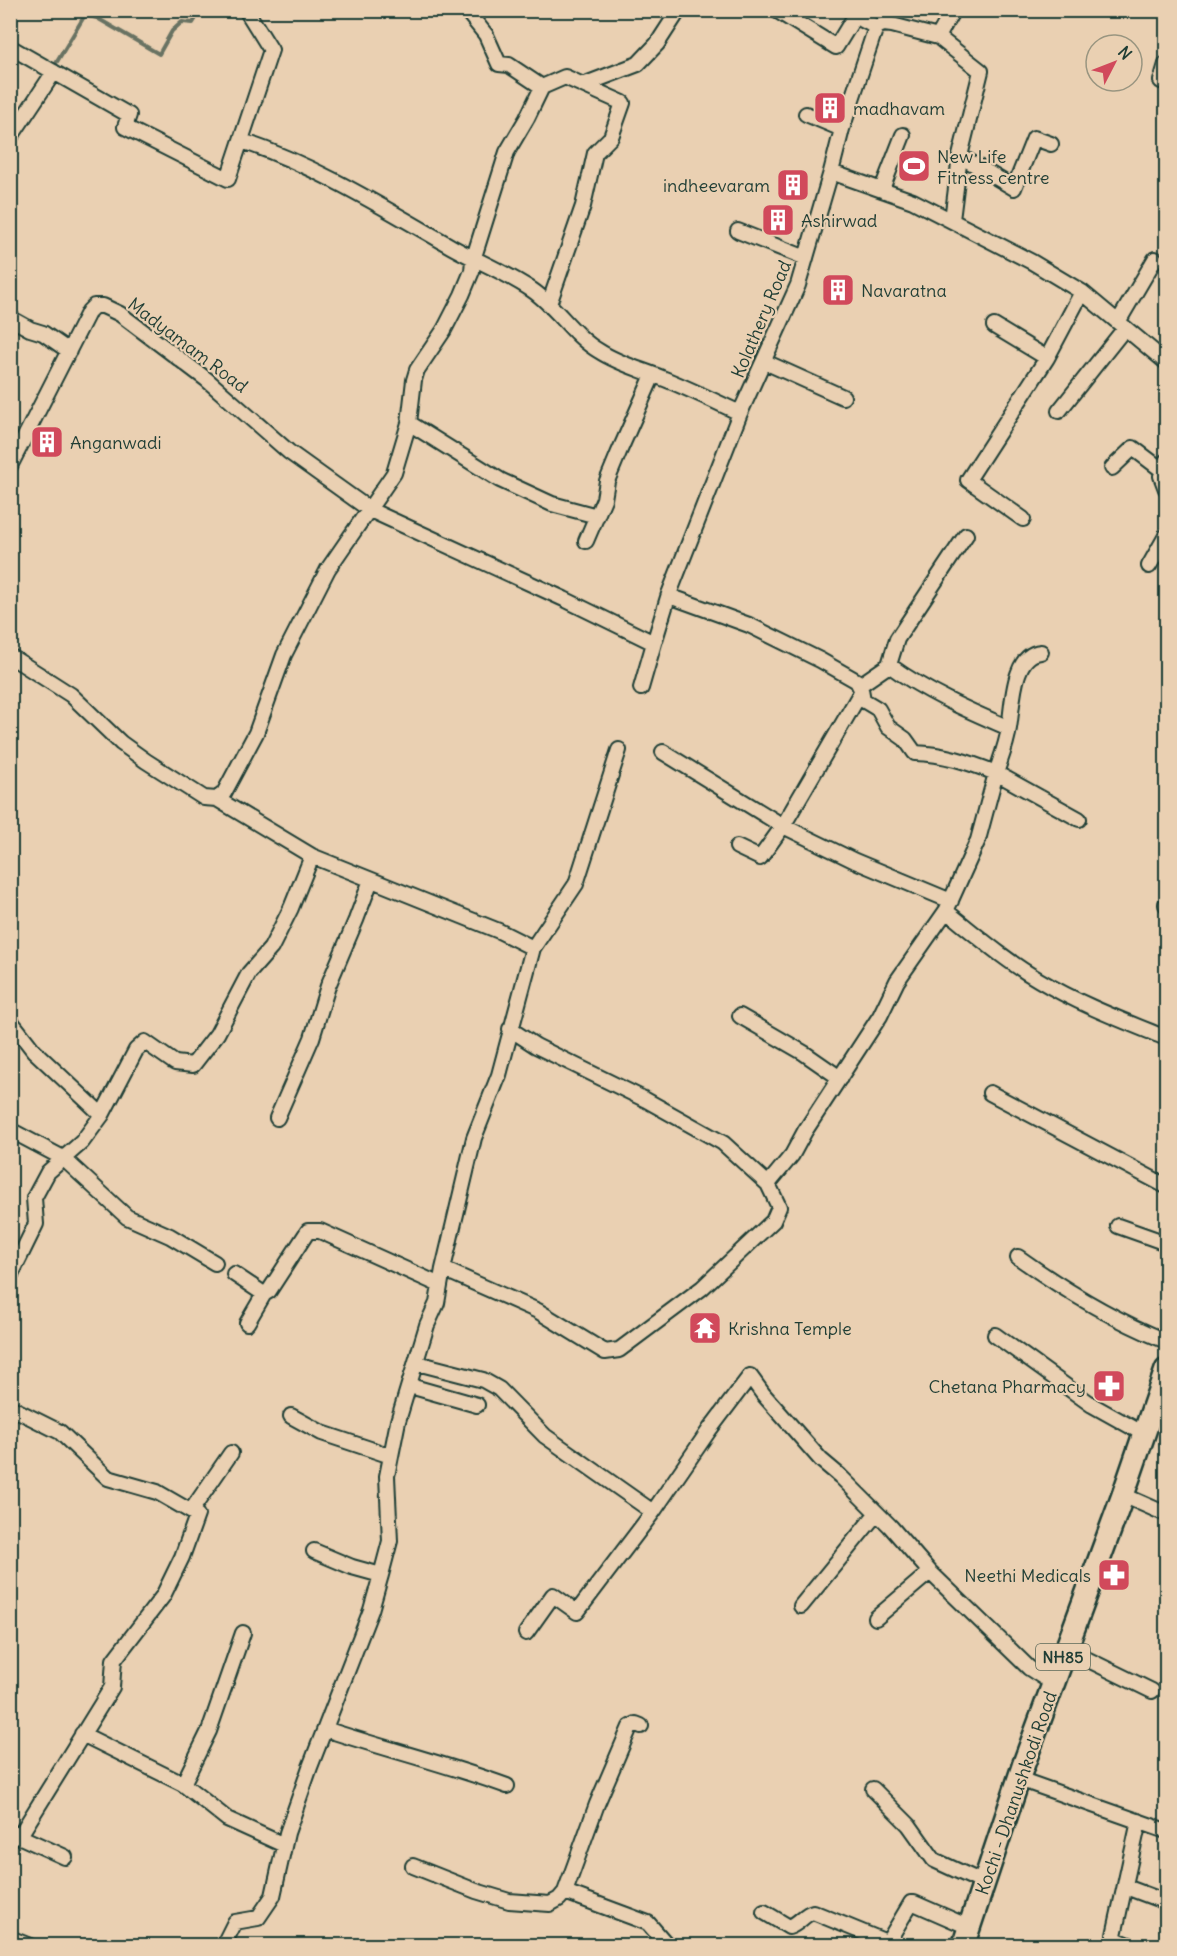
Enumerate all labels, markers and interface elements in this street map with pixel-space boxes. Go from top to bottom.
north arrow [1084,33,1144,93]
text: N [1114,42,1136,64]
building icon: madhavam [812,90,848,126]
place label: madhavam [853,97,945,120]
place label: New Life Fitness centre [937,145,1049,189]
sports icon: New Life Fitness centre [896,148,932,184]
building icon: indheevaram [775,167,811,203]
place label: indheevaram [663,174,770,197]
building icon: Ashirwad [760,202,796,238]
place label: Ashirwad [801,209,878,232]
street label: Kolathery Road [726,256,796,381]
building icon: Navaratna [820,272,856,308]
place label: Navaratna [861,279,947,302]
street label: Madyamam Road [124,292,253,398]
building icon: Anganwadi [29,424,65,460]
place label: Anganwadi [70,431,162,454]
temple icon: Krishna Temple [687,1310,723,1346]
place label: Krishna Temple [728,1317,852,1340]
pharmacy icon: Chetana Pharmacy [1091,1368,1127,1404]
place label: Chetana Pharmacy [929,1375,1086,1398]
pharmacy icon: Neethi Medicals [1096,1557,1132,1593]
place label: Neethi Medicals [964,1564,1091,1587]
road number: NH85 [1036,1644,1090,1670]
street label: Kochi - Dhanushkodi Road [970,1688,1062,1898]

